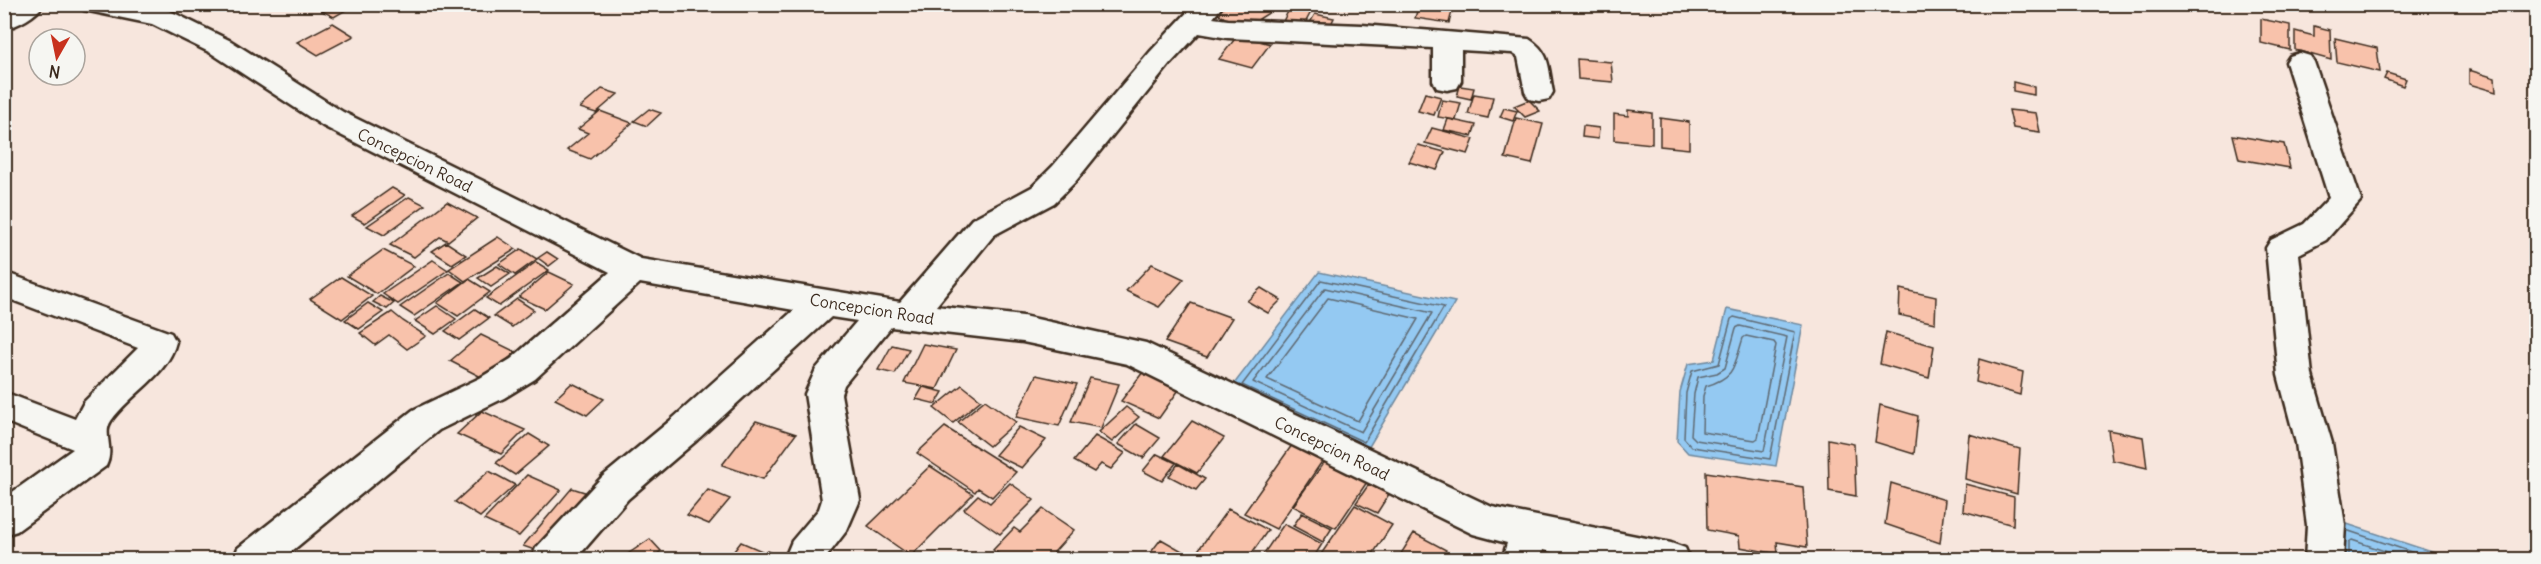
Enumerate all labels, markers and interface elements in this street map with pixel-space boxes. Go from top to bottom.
north arrow [27,27,87,87]
text: N [48,61,62,83]
street label: Concepcion Road [354,123,476,197]
street label: Concepcion Road [808,289,936,329]
street label: Concepcion Road [1271,411,1393,485]

